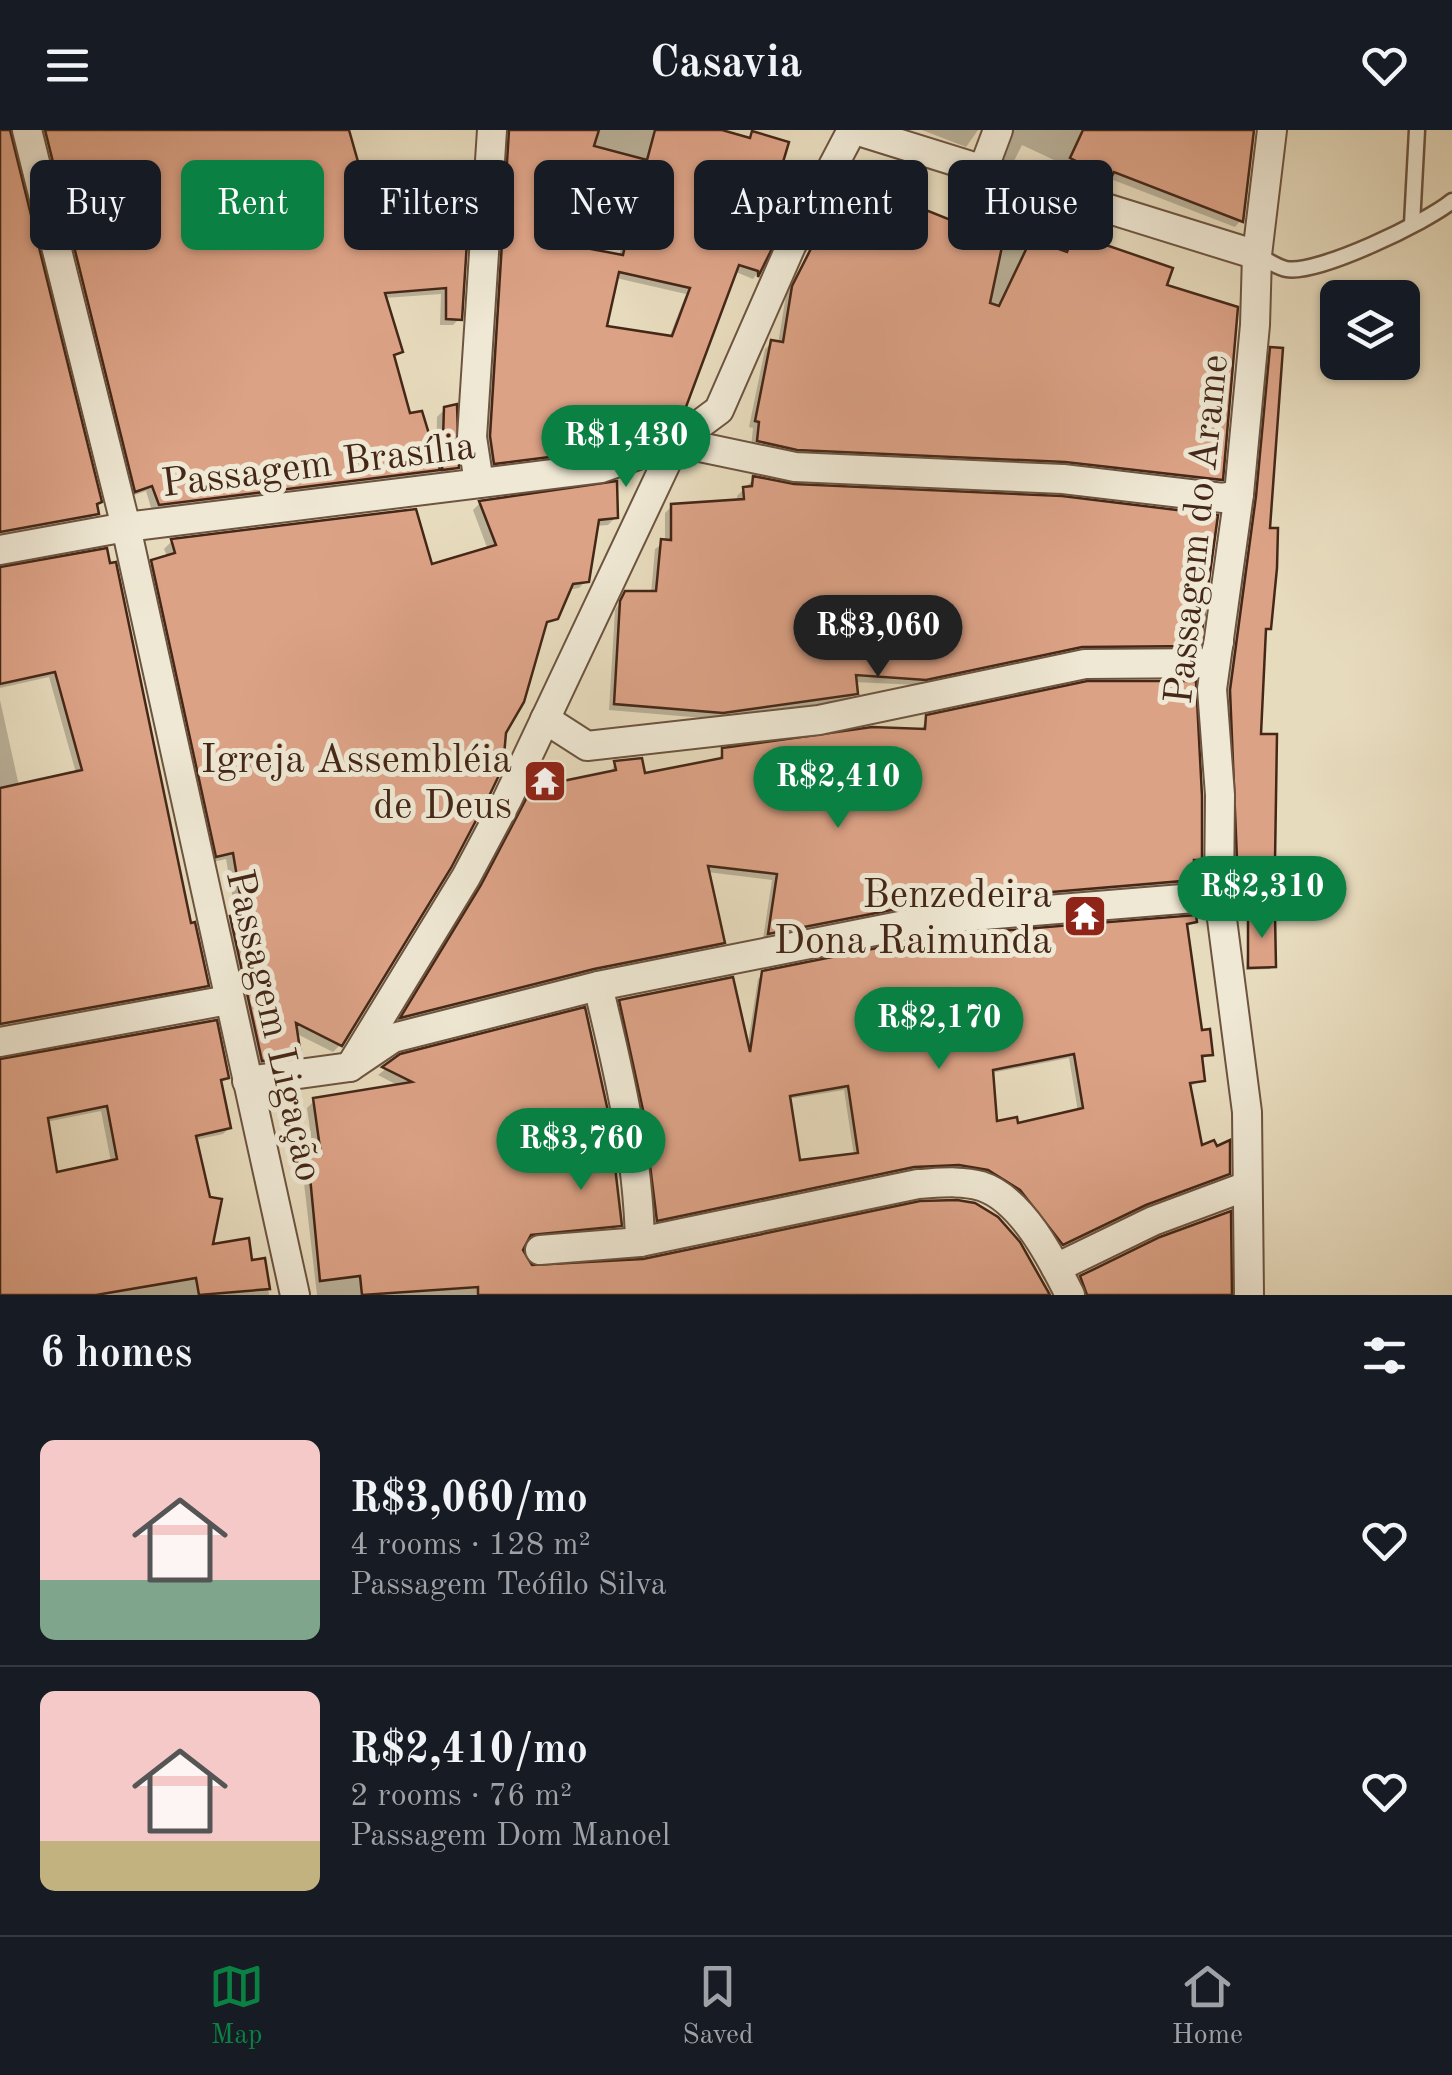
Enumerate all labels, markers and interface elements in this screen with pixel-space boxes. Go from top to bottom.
icon: menu [40,38,95,93]
icon: heart [1357,38,1412,93]
text: Casavia [650,42,802,87]
chip: Buy [30,160,161,250]
chip: Rent [181,160,324,250]
chip: Filters [344,160,514,250]
chip: New [534,160,674,250]
chip: Apartment [694,160,928,250]
chip: House [948,160,1113,250]
map controls [1320,280,1420,380]
button: layers [1320,280,1420,380]
street label: Passagem do Arame [1161,353,1237,706]
pin: R$1,430 [534,405,718,490]
text: R$1,430 [563,421,689,453]
street label: Passagem Brasília [159,428,478,506]
pin: R$3,060 [786,595,970,680]
text: R$3,060 [815,611,941,643]
place label: Igreja Assembléia de Deus [200,742,512,828]
pin: R$2,410 [746,746,930,831]
temple icon: Igreja Assembléia de Deus [522,758,568,804]
text: R$2,410 [775,762,901,794]
pin: R$2,310 [1170,856,1354,941]
street label: Passagem Ligação [217,866,327,1186]
text: R$2,310 [1199,872,1325,904]
place label: Benzedeira Dona Raimunda [774,877,1052,963]
temple icon: Benzedeira Dona Raimunda [1062,893,1108,939]
pin: R$2,170 [847,987,1031,1072]
text: R$2,170 [876,1003,1002,1035]
pin: R$3,760 [489,1108,673,1193]
text: R$3,760 [518,1124,644,1156]
icon: filters [1357,1328,1412,1383]
text: 6 homes [40,1334,192,1376]
text: R$3,060/mo [350,1479,588,1521]
icon: home [120,1480,240,1600]
icon: heart [1357,1513,1412,1568]
text: 4 rooms · 128 m² [350,1530,591,1562]
text: Passagem Teófilo Silva [350,1570,667,1602]
text: R$2,410/mo [350,1730,588,1772]
icon: home [120,1731,240,1851]
icon: heart [1357,1764,1412,1819]
text: 2 rooms · 76 m² [350,1781,572,1813]
text: Passagem Dom Manoel [350,1821,670,1853]
tab: Map [209,1959,264,2054]
tab: Saved [682,1959,754,2054]
tab: Home [1172,1959,1243,2054]

